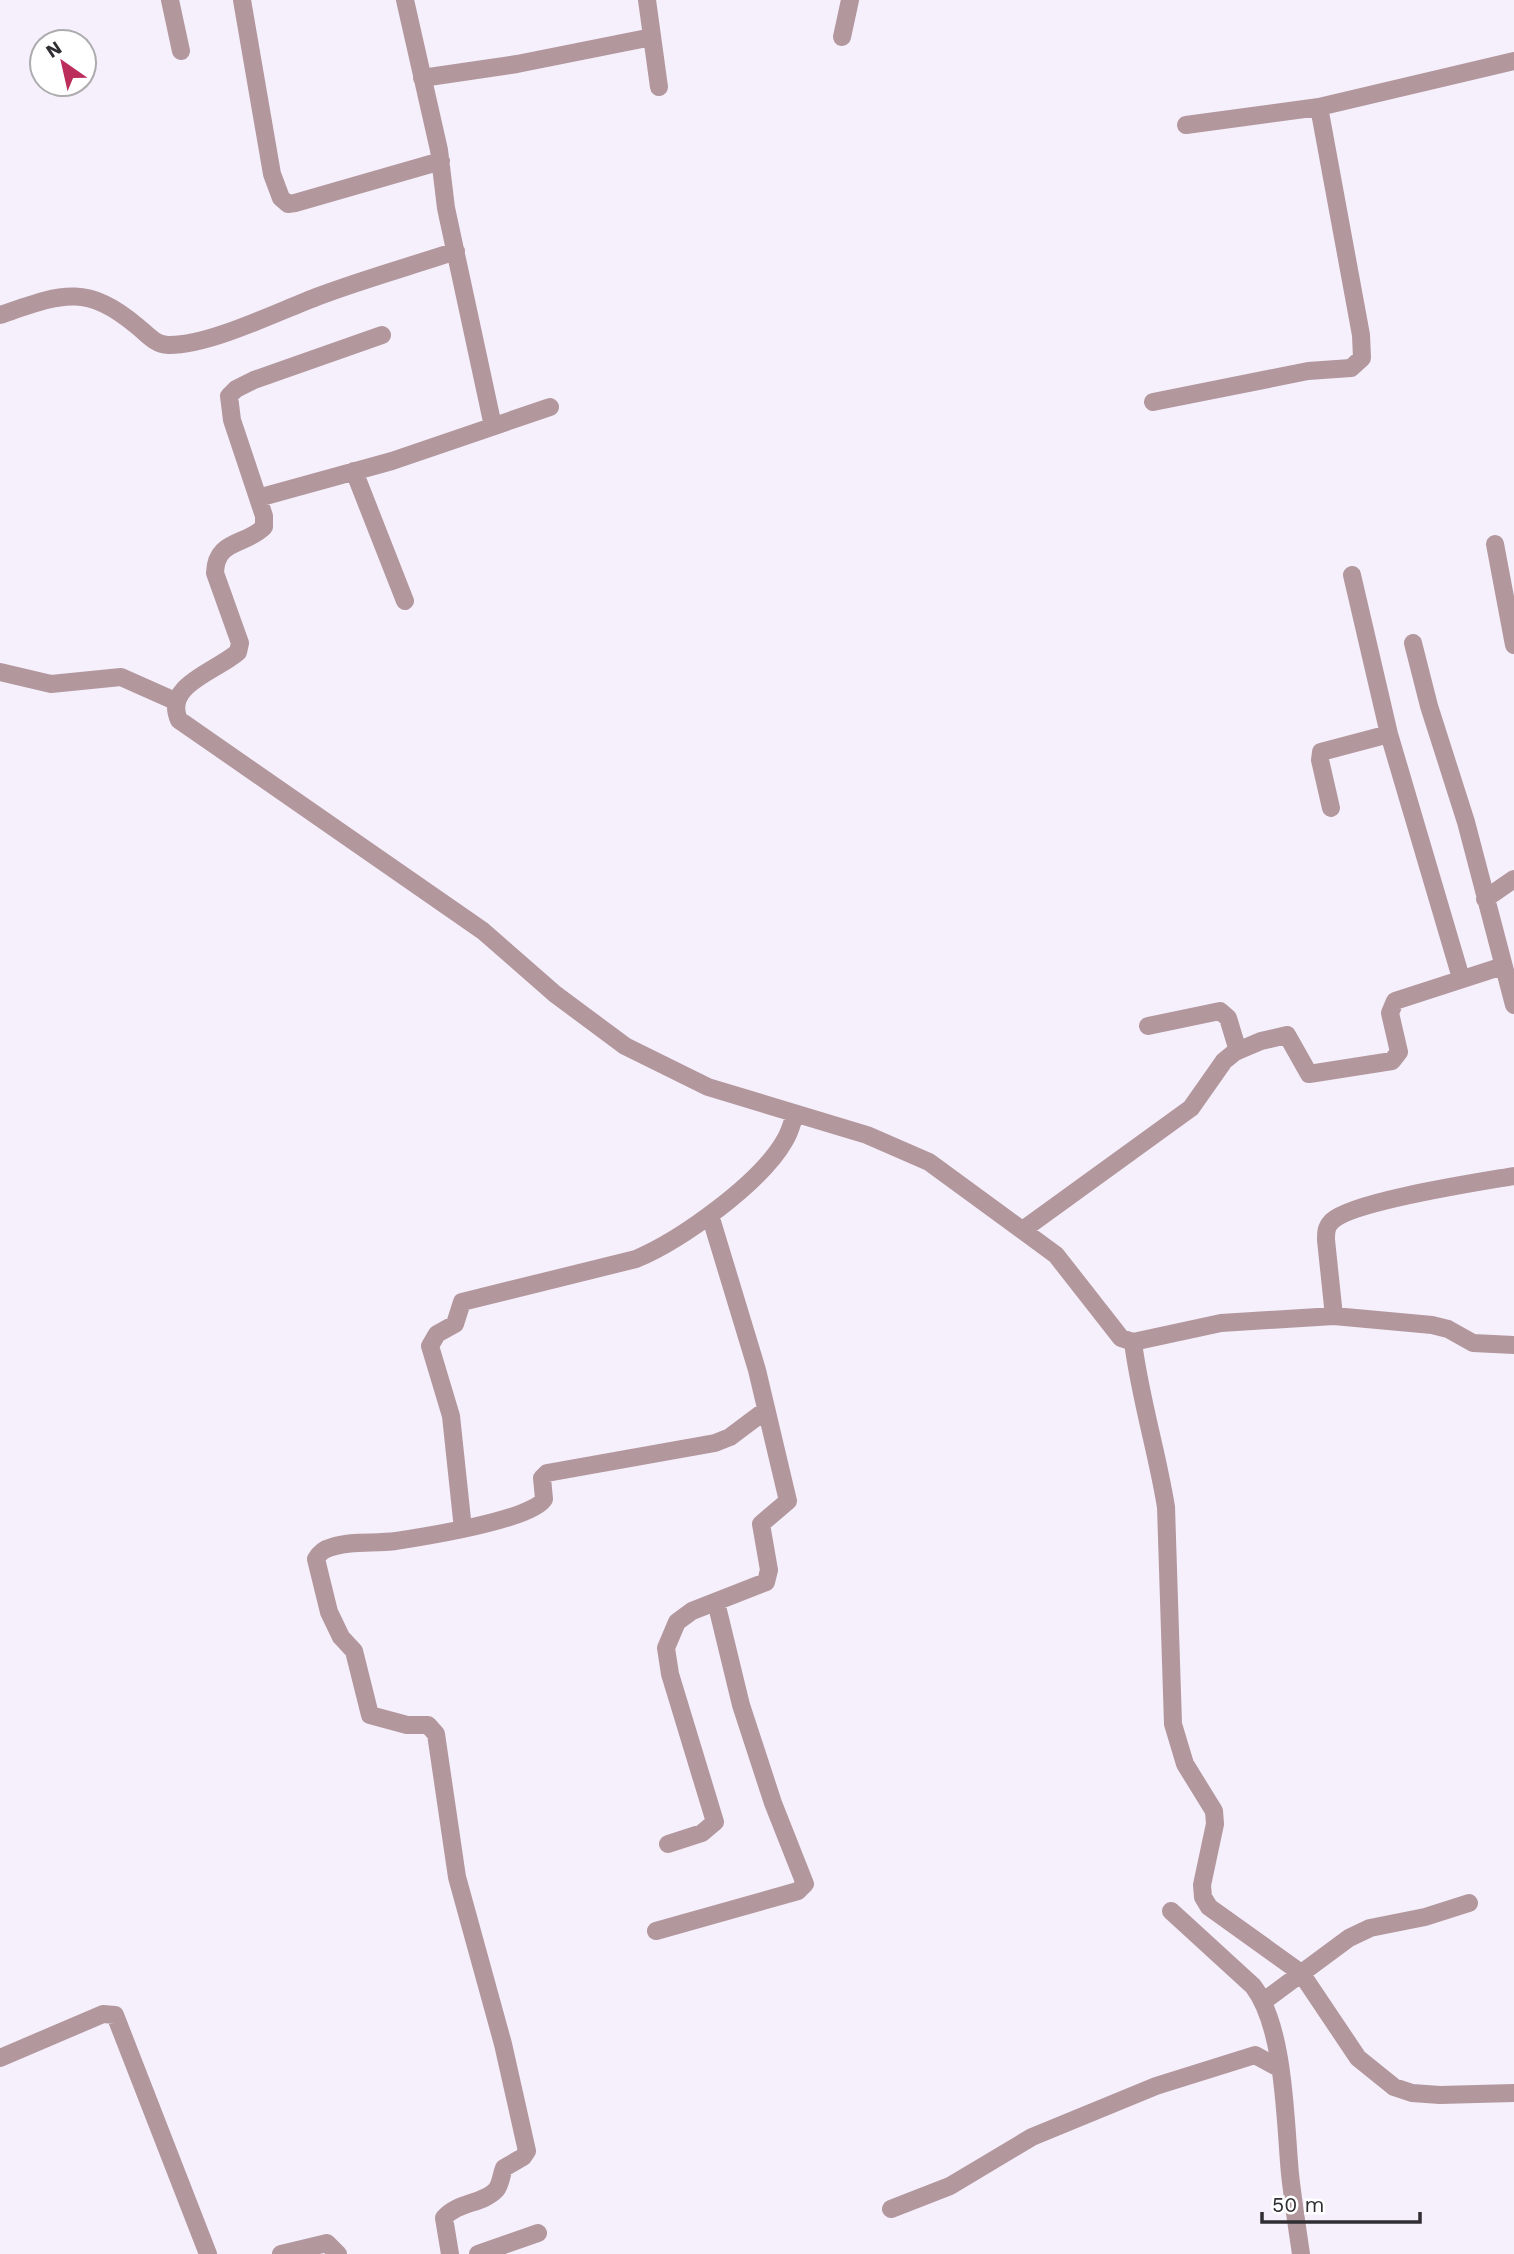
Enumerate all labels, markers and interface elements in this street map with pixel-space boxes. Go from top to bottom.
north arrow [28,28,98,98]
text: N [42,36,66,63]
scale bar [1262,2180,1420,2224]
text: 50 m [1272,2192,1324,2217]

